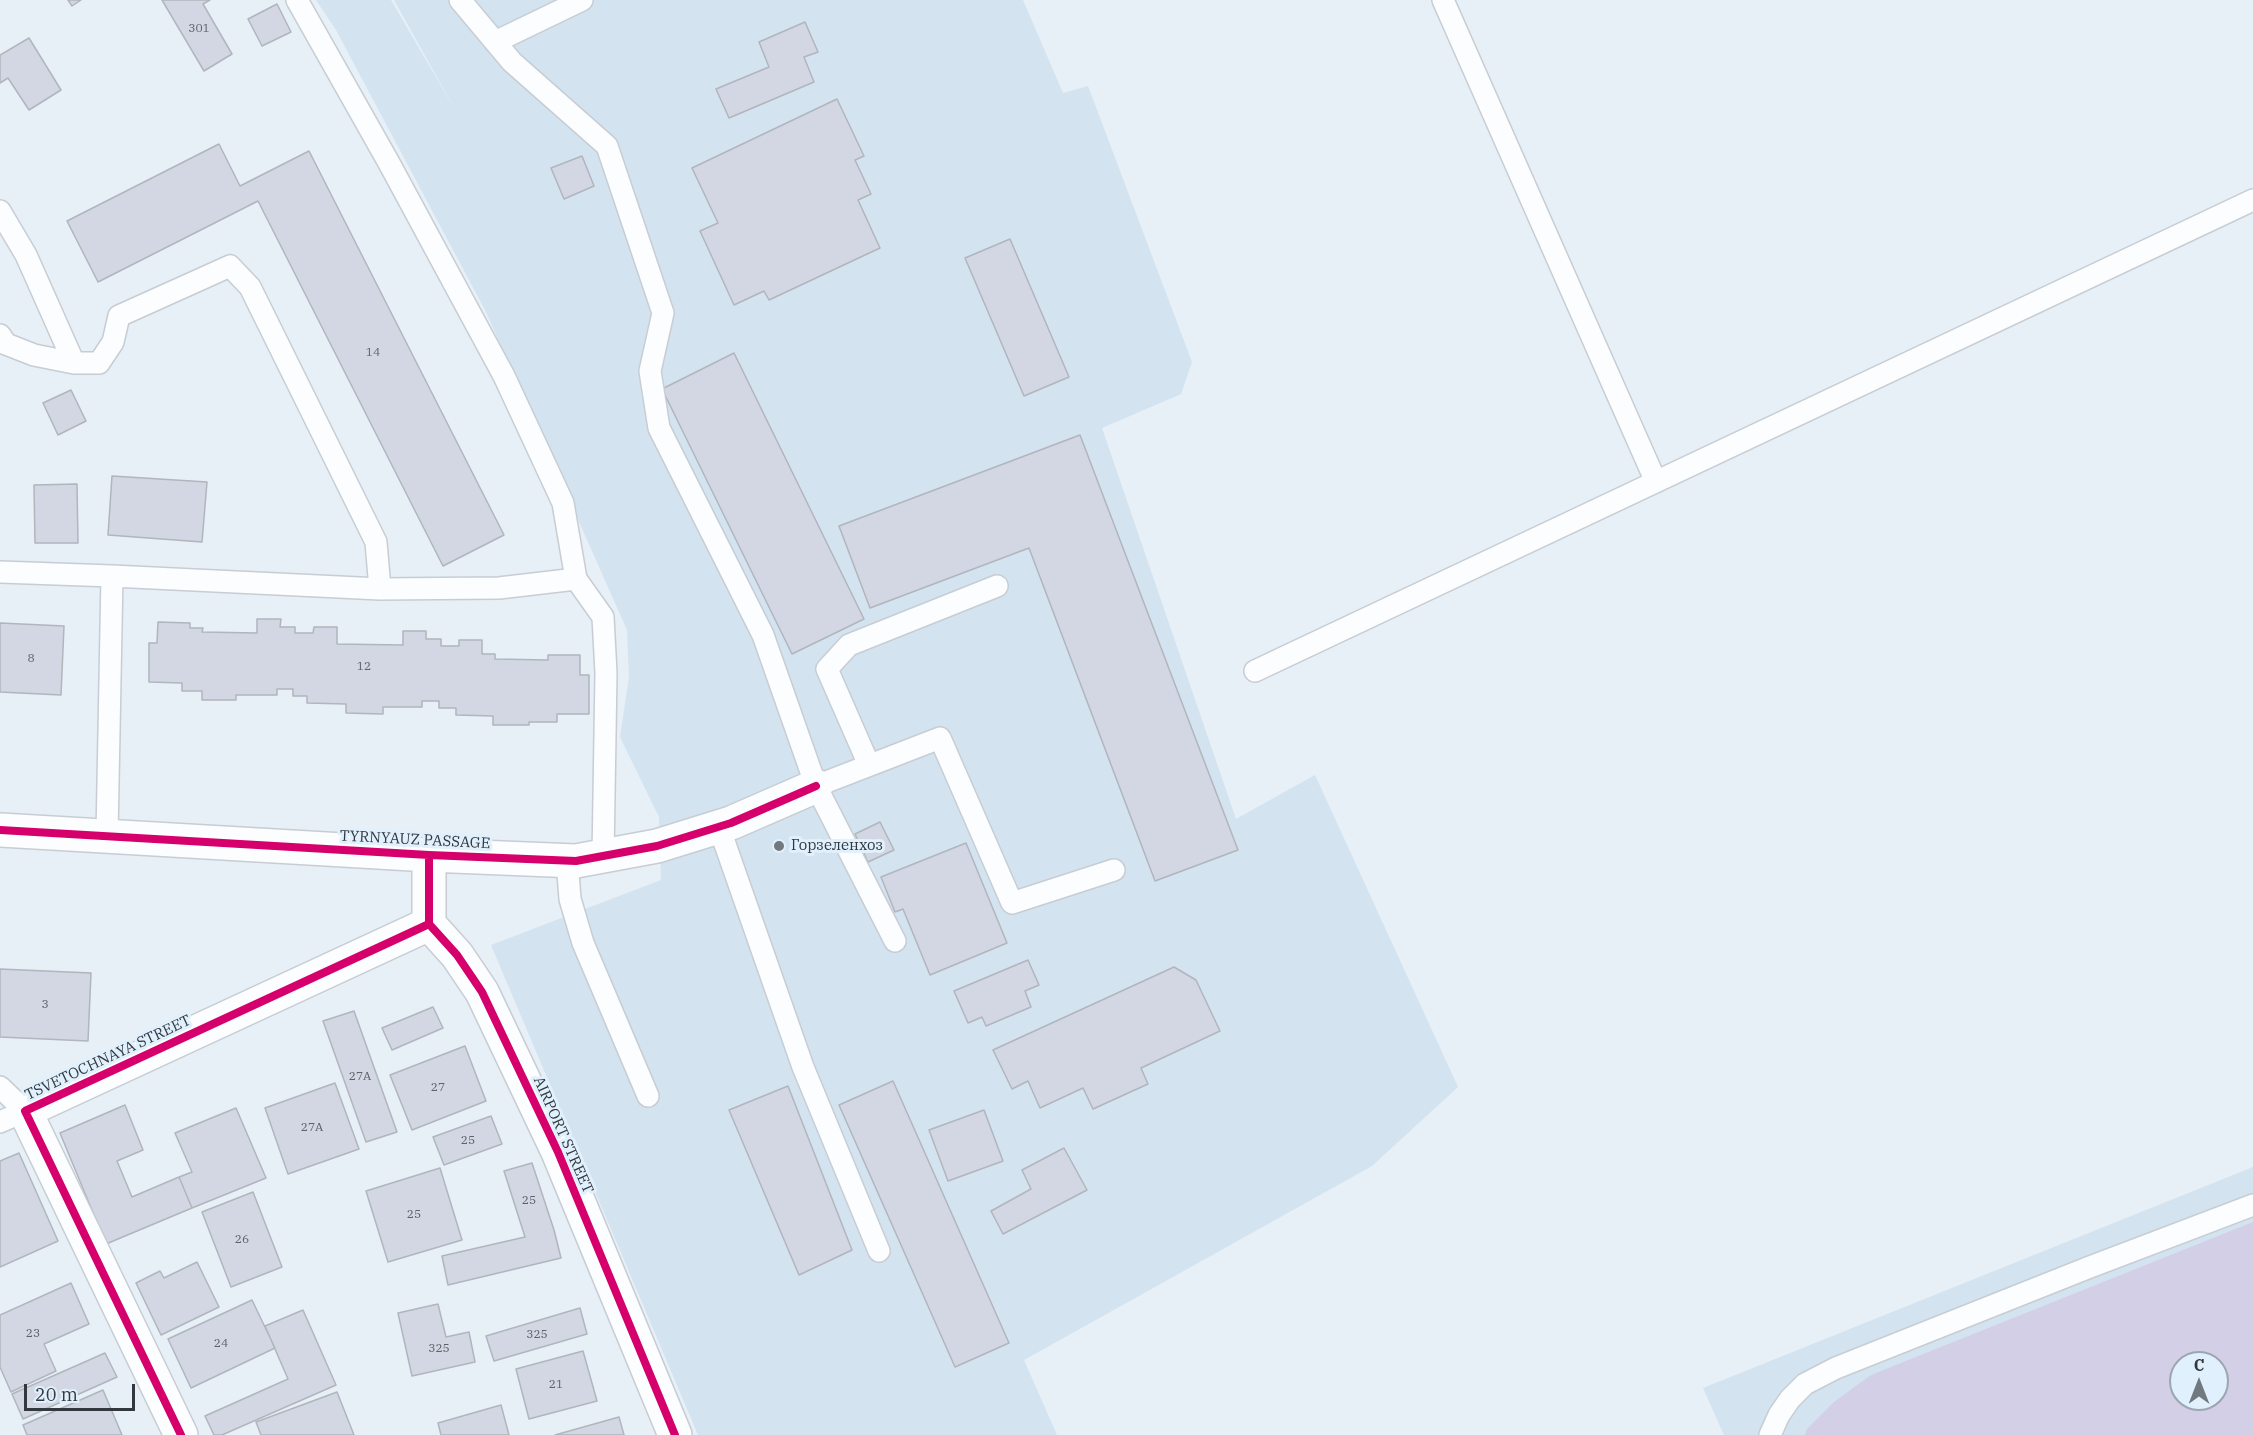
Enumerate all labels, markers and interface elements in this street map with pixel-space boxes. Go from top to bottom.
house number: 301 [188,22,210,36]
house number: 14 [366,346,380,360]
house number: 8 [27,652,35,666]
house number: 12 [357,660,371,674]
street label: TYRNYAUZ PASSAGE [339,827,491,853]
place label: Горзеленхоз [791,837,883,855]
marker: Горзеленхоз [772,839,786,853]
house number: 3 [41,998,49,1012]
street label: TSVETOCHNAYA STREET [22,1012,194,1104]
house number: 27А [349,1070,371,1084]
street label: AIRPORT STREET [529,1074,597,1196]
house number: 27 [431,1081,445,1095]
house number: 27А [301,1121,323,1135]
house number: 25 [461,1134,475,1148]
house number: 25 [522,1194,536,1208]
house number: 25 [407,1208,421,1222]
house number: 26 [235,1233,249,1247]
house number: 23 [26,1327,40,1341]
house number: 325 [526,1328,548,1342]
house number: 24 [214,1337,228,1351]
house number: 325 [428,1342,450,1356]
north arrow [2169,1351,2229,1411]
text: С [2194,1355,2204,1375]
scale bar [27,1372,138,1410]
house number: 21 [549,1378,563,1392]
text: 20 m [35,1383,78,1406]

